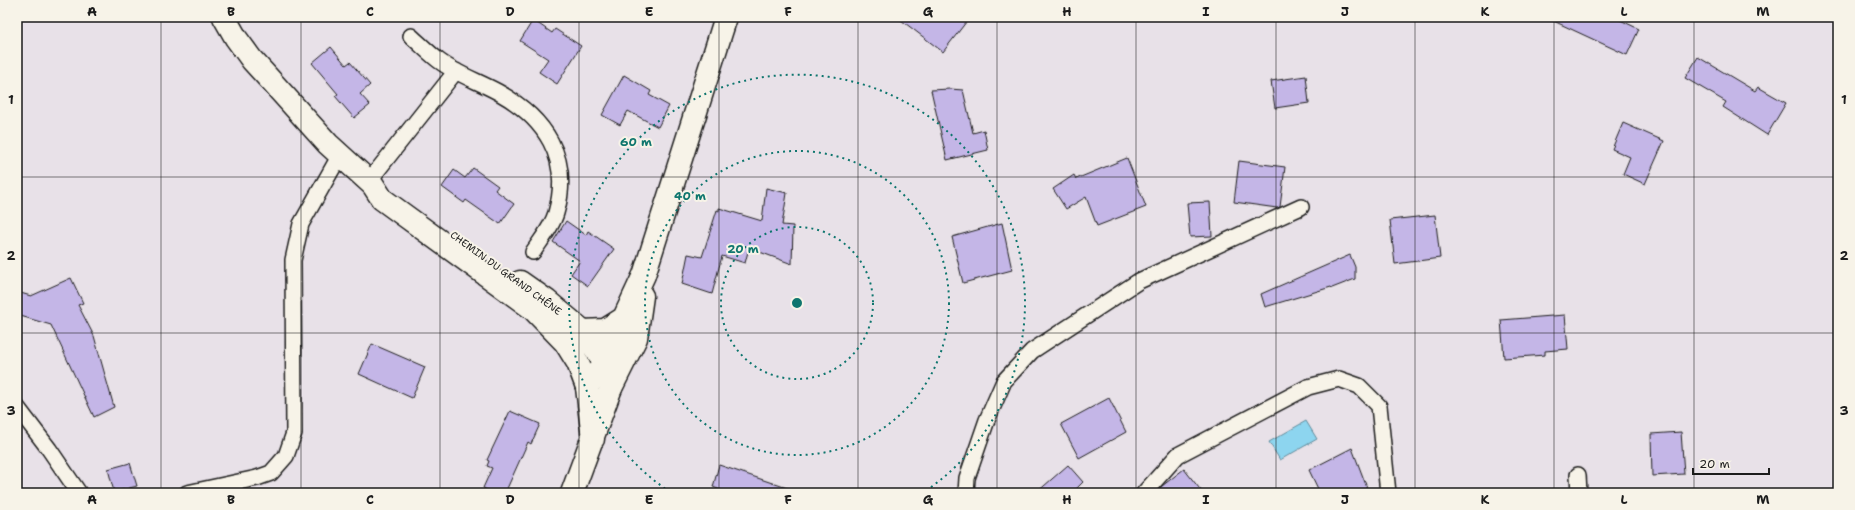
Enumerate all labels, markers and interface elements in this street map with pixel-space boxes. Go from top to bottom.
text: A [87,3,97,20]
text: B [227,3,235,20]
text: C [366,3,374,20]
text: D [505,3,515,20]
text: E [645,3,654,20]
text: F [784,3,792,20]
text: G [923,3,934,20]
text: H [1062,3,1072,20]
text: I [1202,3,1210,20]
text: J [1341,3,1349,20]
text: K [1481,3,1490,20]
text: L [1620,3,1628,20]
text: M [1756,3,1770,20]
text: 1 [8,91,14,108]
text: 1 [1841,91,1847,108]
text: 60 m [620,134,652,150]
text: 40 m [674,188,706,204]
street label: CHEMIN DU GRAND CHÊNE [448,228,564,318]
text: 20 m [727,241,759,257]
text: 2 [6,247,16,264]
text: 2 [1839,247,1849,264]
centre of rings [790,296,804,310]
text: 3 [6,402,16,419]
text: 3 [1839,402,1849,419]
scale bar [1693,450,1769,476]
text: 20 m [1699,456,1730,472]
text: A [87,491,97,508]
text: B [227,491,235,508]
text: C [366,491,374,508]
text: D [505,491,515,508]
text: E [645,491,654,508]
text: F [784,491,792,508]
text: G [923,491,934,508]
text: H [1062,491,1072,508]
text: I [1202,491,1210,508]
text: J [1341,491,1349,508]
text: K [1481,491,1490,508]
text: L [1620,491,1628,508]
text: M [1756,491,1770,508]

